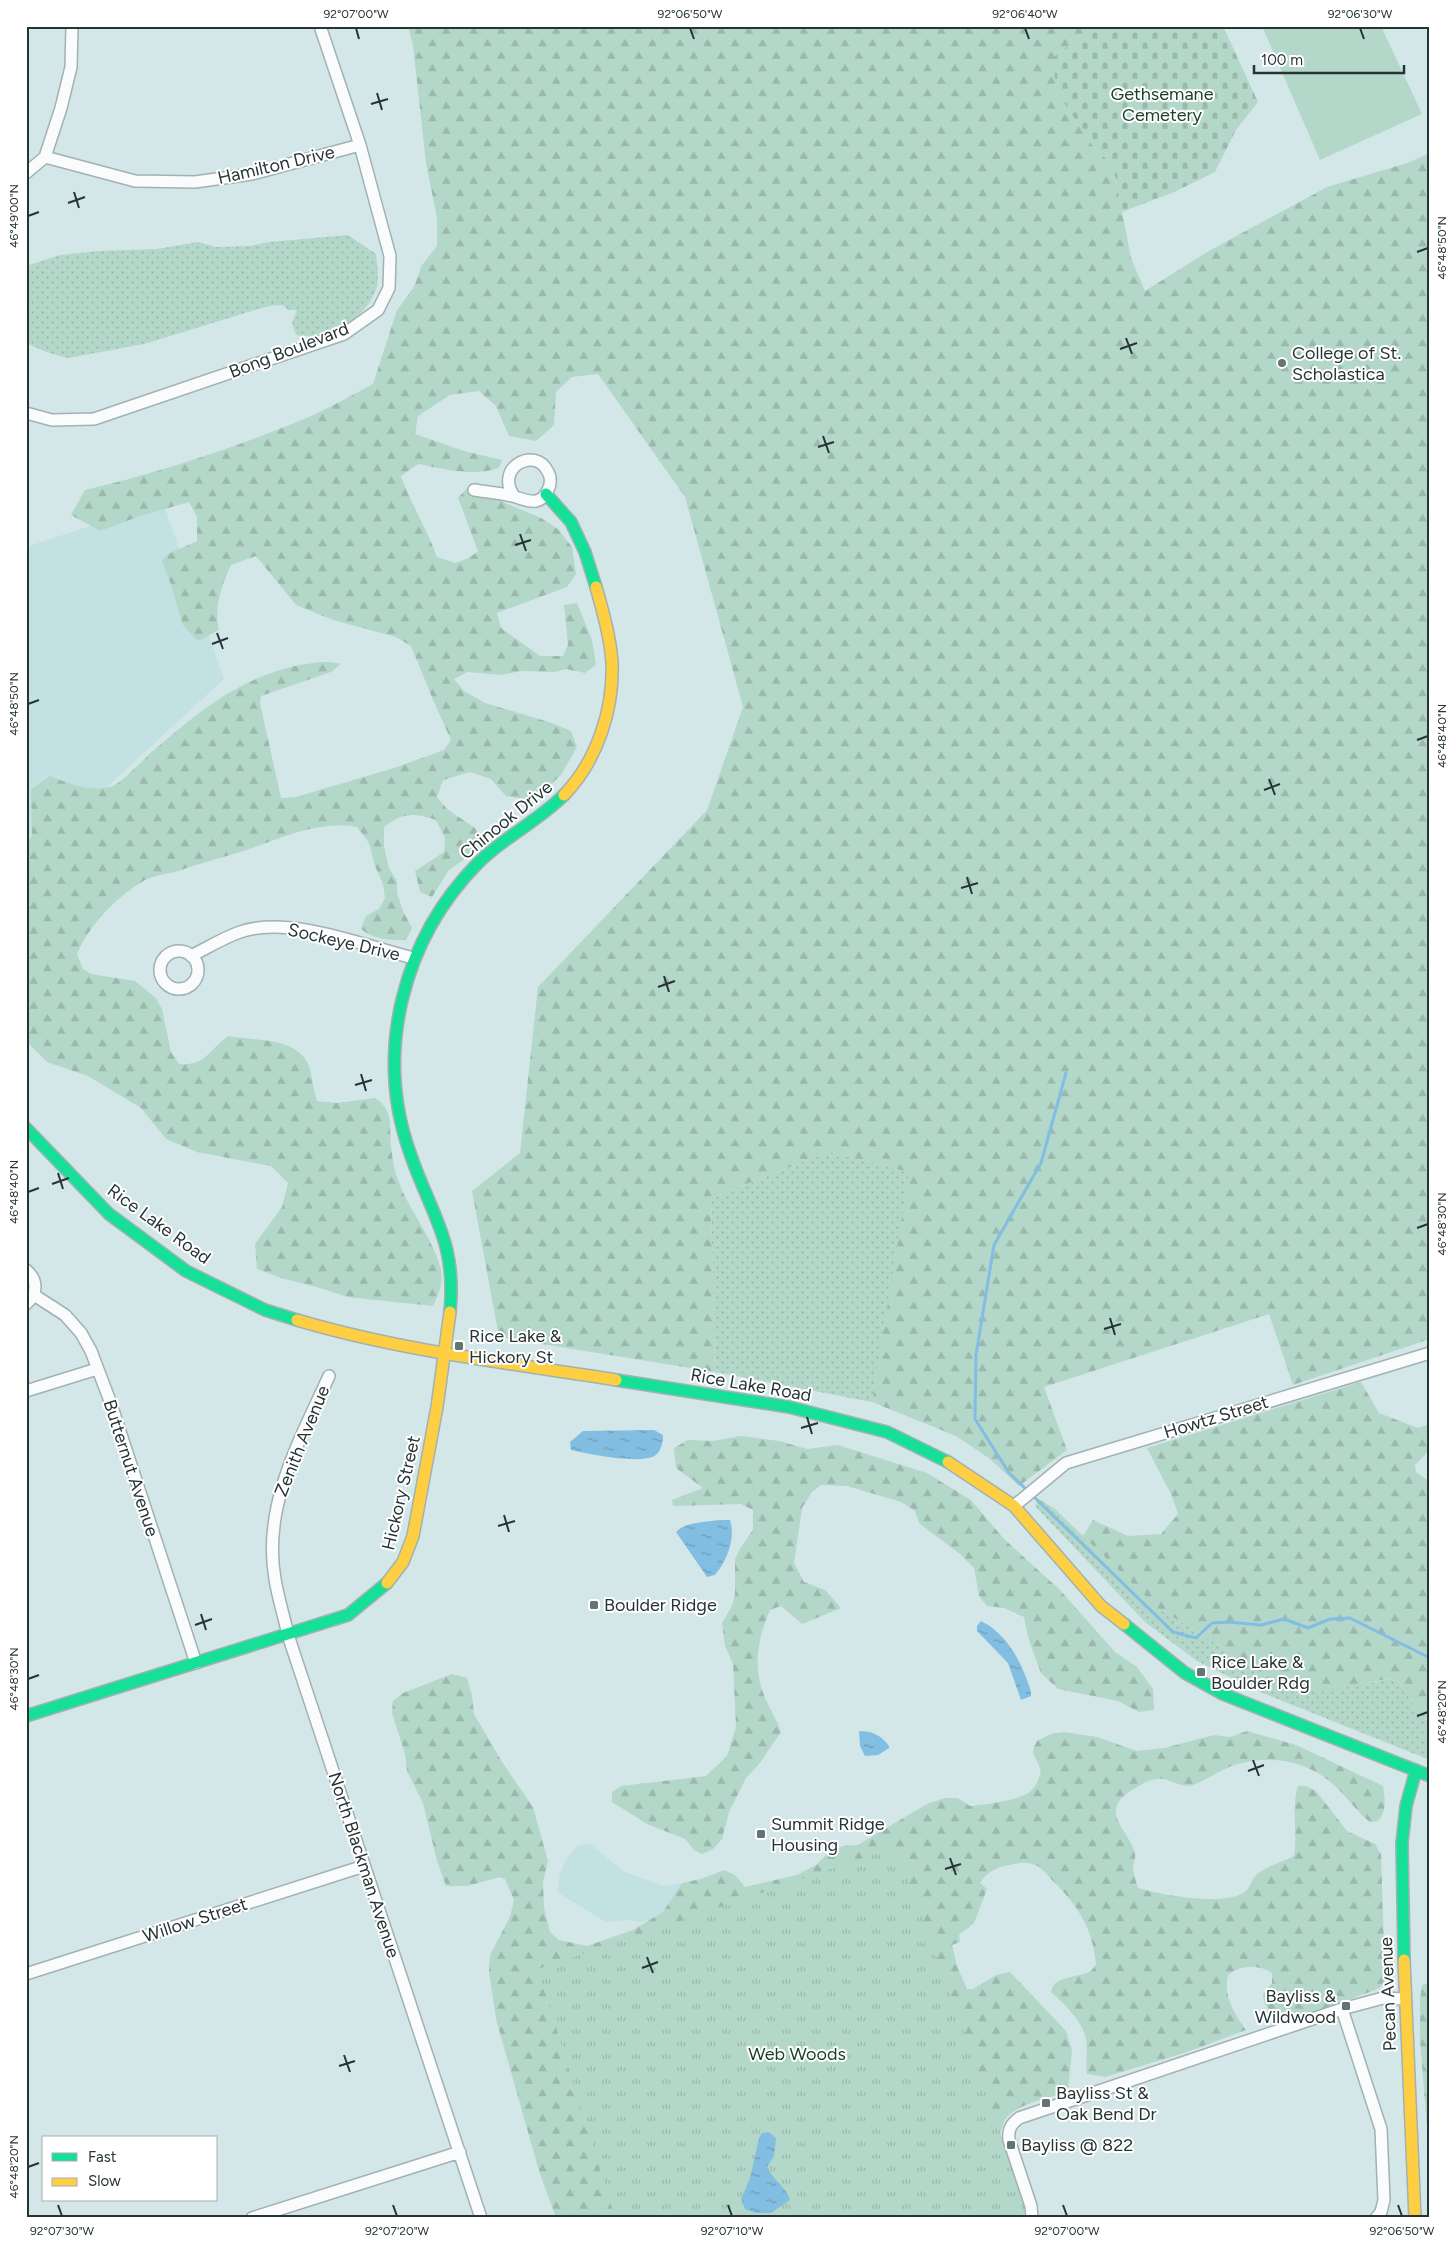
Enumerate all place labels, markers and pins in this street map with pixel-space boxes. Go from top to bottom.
place label: College of St. Scholastica [1292,342,1401,385]
marker: College of St. Scholastica [1276,357,1288,369]
place label: Rice Lake & Hickory St [469,1325,562,1368]
marker: Rice Lake & Hickory St [453,1340,465,1352]
place label: Boulder Ridge [604,1594,717,1616]
marker: Boulder Ridge [588,1599,600,1611]
place label: Rice Lake & Boulder Rdg [1211,1651,1310,1694]
marker: Rice Lake & Boulder Rdg [1195,1666,1207,1678]
place label: Summit Ridge Housing [771,1813,885,1856]
marker: Summit Ridge Housing [755,1828,767,1840]
place label: Bayliss & Wildwood [1255,1985,1336,2028]
marker: Bayliss & Wildwood [1340,2000,1352,2012]
place label: Bayliss St & Oak Bend Dr [1056,2082,1157,2125]
marker: Bayliss St & Oak Bend Dr [1040,2097,1052,2109]
place label: Bayliss @ 822 [1021,2134,1133,2156]
marker: Bayliss @ 822 [1005,2139,1017,2151]

